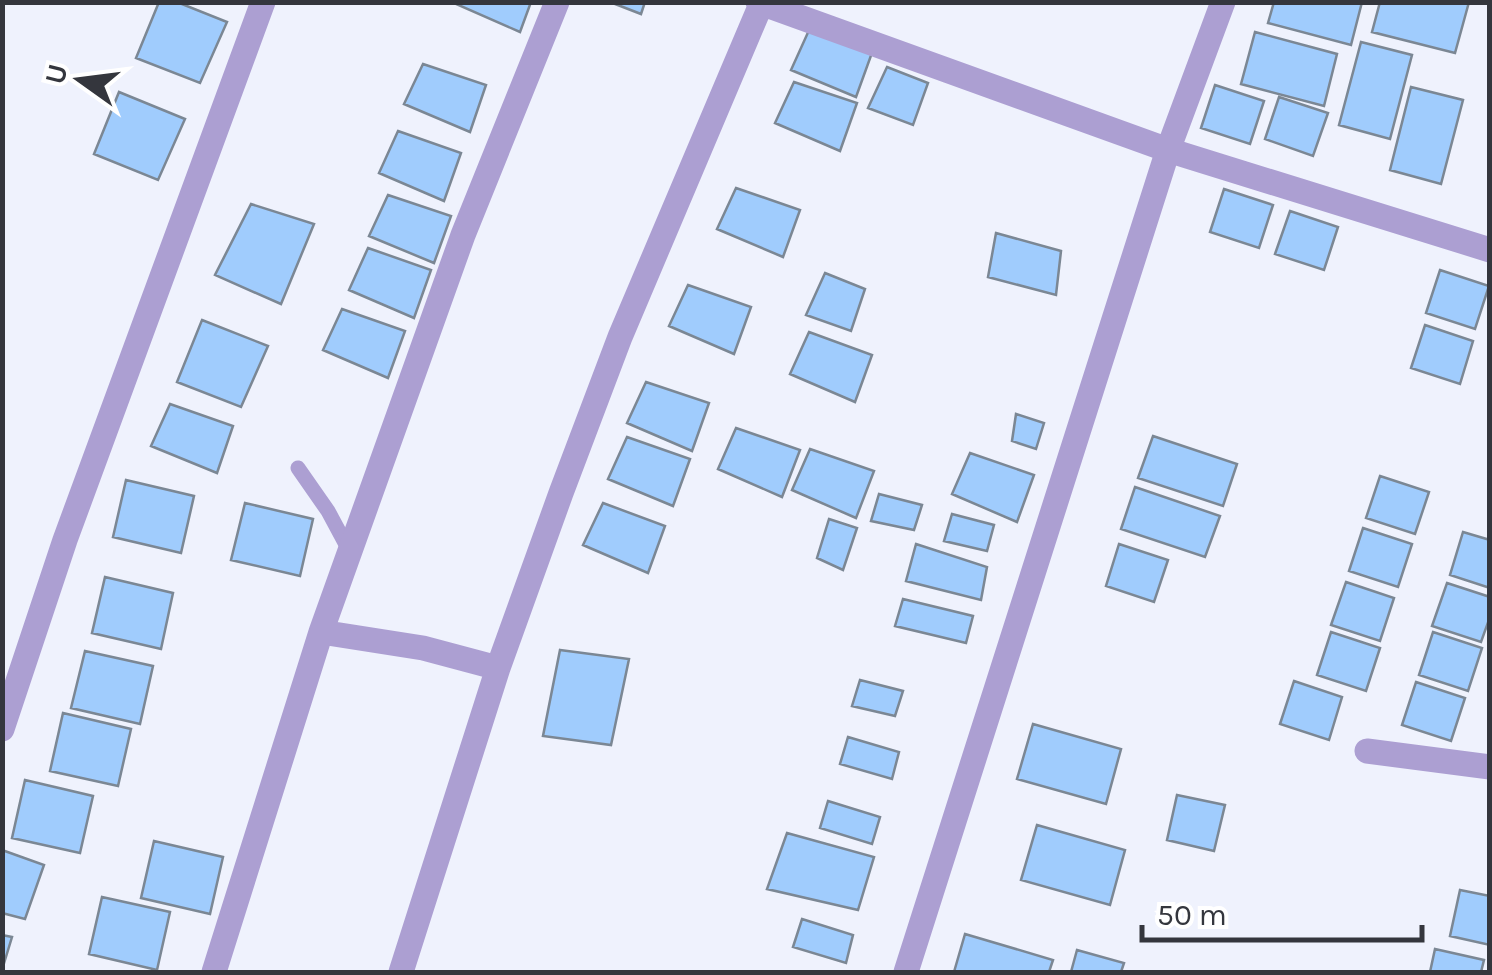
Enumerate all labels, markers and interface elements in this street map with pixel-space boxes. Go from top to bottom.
north arrow [30,30,130,130]
text: U [38,61,75,87]
scale bar [1142,880,1422,942]
text: 50 m [1157,897,1227,933]

